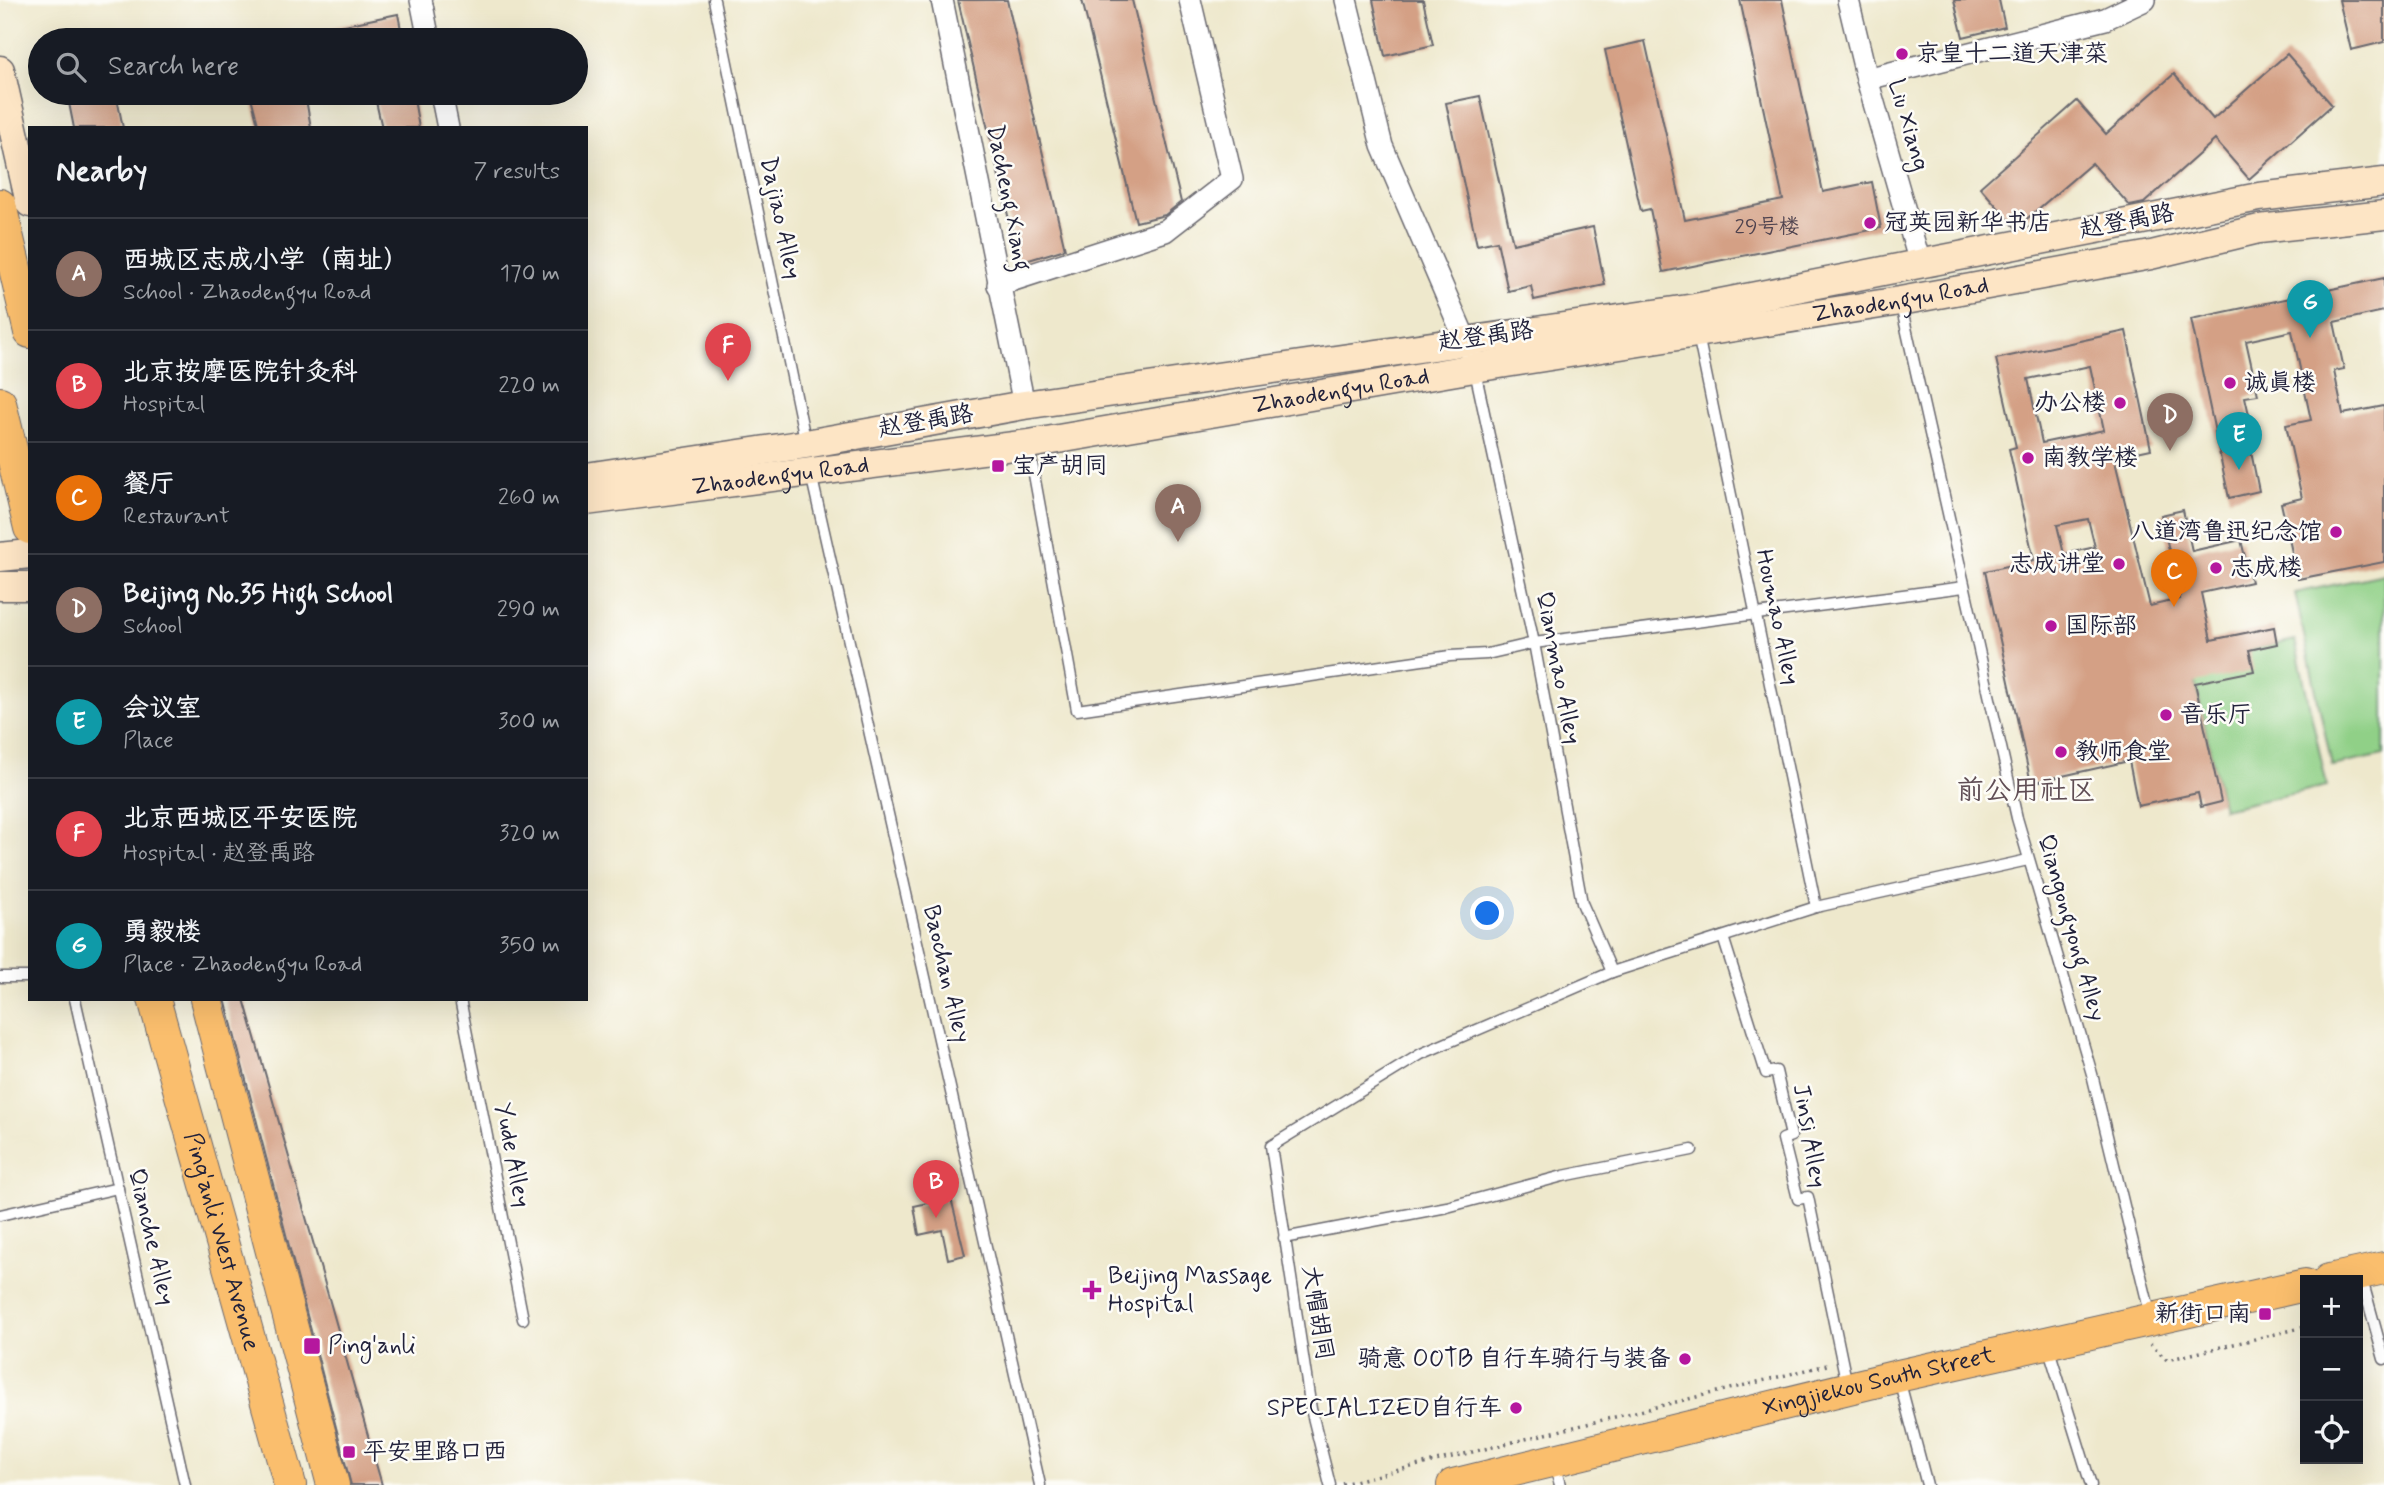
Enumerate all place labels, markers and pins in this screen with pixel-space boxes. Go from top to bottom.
place label: 京皇十二道天津菜 [1916,39,2108,70]
marker: 京皇十二道天津菜 [1894,46,1910,62]
place label: 冠英园新华书店 [1884,208,2052,239]
marker: 冠英园新华书店 [1862,215,1878,231]
pin: G [2287,280,2333,338]
pin: F [705,323,751,381]
place label: 诚真楼 [2244,368,2316,399]
marker: 诚真楼 [2222,375,2238,391]
place label: 办公楼 [2034,388,2106,419]
pin: D [2147,393,2193,451]
marker: 办公楼 [2112,395,2128,411]
pin: E [2216,412,2262,470]
place label: 南教学楼 [2042,443,2138,474]
marker: 南教学楼 [2020,450,2036,466]
place label: 宝产胡同 [1012,451,1108,482]
marker: 宝产胡同 [990,458,1006,474]
pin: A [1155,484,1201,542]
place label: 八道湾鲁迅纪念馆 [2130,517,2322,548]
marker: 八道湾鲁迅纪念馆 [2328,524,2344,540]
place label: 志成讲堂 [2009,549,2105,580]
pin: C [2151,549,2197,607]
place label: 志成楼 [2230,553,2302,584]
marker: 志成讲堂 [2111,556,2127,572]
marker: 志成楼 [2208,560,2224,576]
place label: 国际部 [2065,611,2137,642]
marker: 国际部 [2043,618,2059,634]
place label: 音乐厅 [2180,700,2252,731]
marker: 音乐厅 [2158,707,2174,723]
place label: 教师食堂 [2075,737,2171,768]
marker: 教师食堂 [2053,744,2069,760]
pin: B [913,1160,959,1218]
place label: Beijing Massage Hospital [1108,1261,1272,1320]
marker: Beijing Massage Hospital [1082,1280,1102,1300]
place label: 新街口南 [2155,1299,2251,1330]
marker: 新街口南 [2257,1306,2273,1322]
place label: Ping'anli [328,1331,416,1364]
marker: Ping'anli [302,1336,322,1356]
place label: 骑意 OOTB 自行车骑行与装备 [1358,1344,1671,1375]
marker: 骑意 OOTB 自行车骑行与装备 [1677,1351,1693,1367]
place label: SPECIALIZED自行车 [1267,1393,1502,1424]
marker: SPECIALIZED自行车 [1508,1400,1524,1416]
place label: 平安里路口西 [363,1437,507,1468]
marker: 平安里路口西 [341,1444,357,1460]

